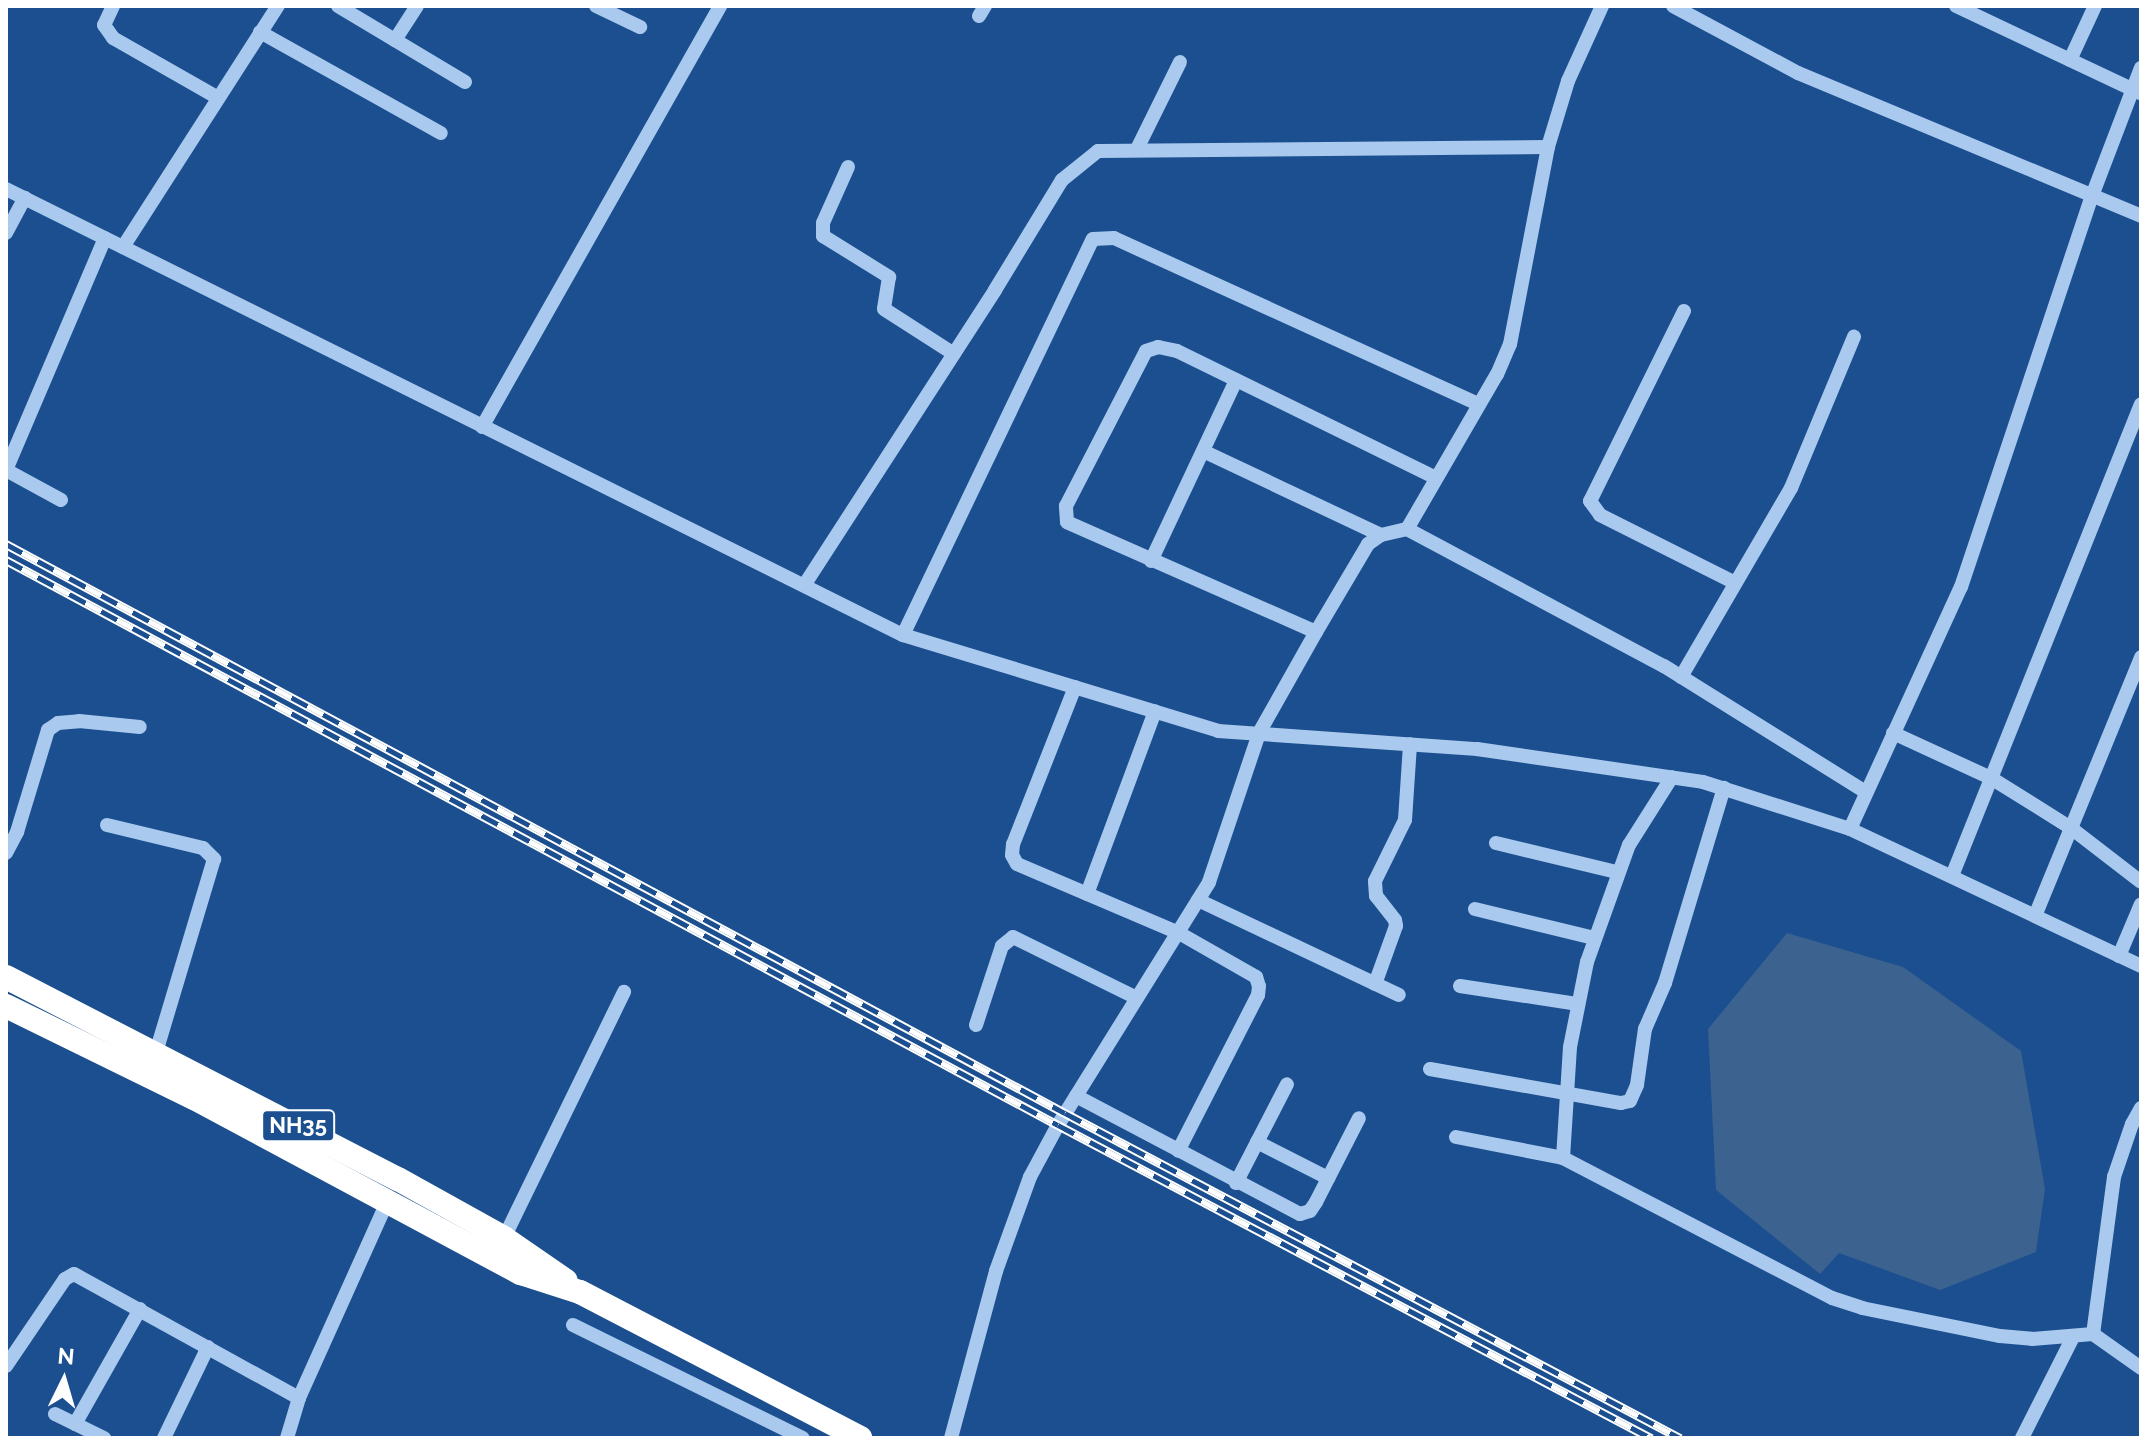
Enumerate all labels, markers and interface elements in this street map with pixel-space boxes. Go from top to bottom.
road number: NH35 [260,1108,336,1144]
north arrow [24,1340,104,1420]
text: N [57,1342,76,1370]

